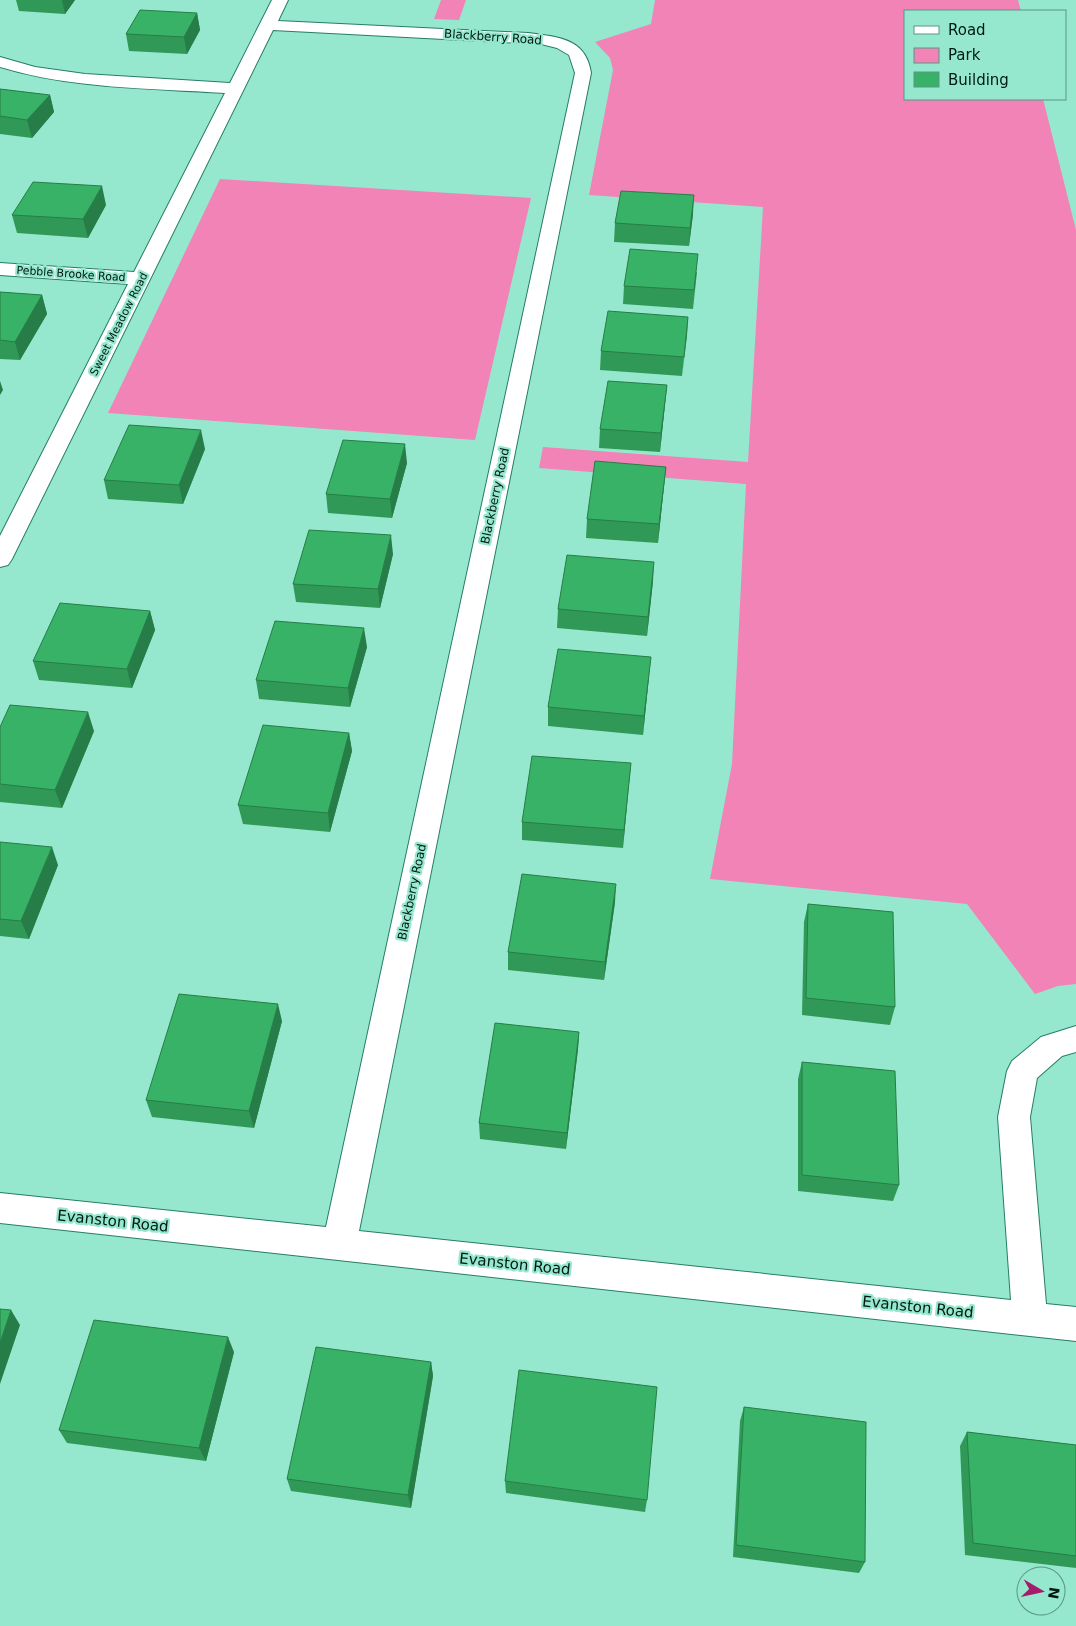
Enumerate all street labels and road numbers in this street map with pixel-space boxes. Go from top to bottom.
street label: Blackberry Road [444,27,542,47]
street label: Pebble Brooke Road [16,264,126,284]
street label: Sweet Meadow Road [87,270,151,378]
street label: Blackberry Road [478,447,512,545]
street label: Blackberry Road [395,843,429,941]
street label: Evanston Road [56,1206,170,1236]
street label: Evanston Road [458,1249,572,1279]
street label: Evanston Road [861,1292,975,1322]

